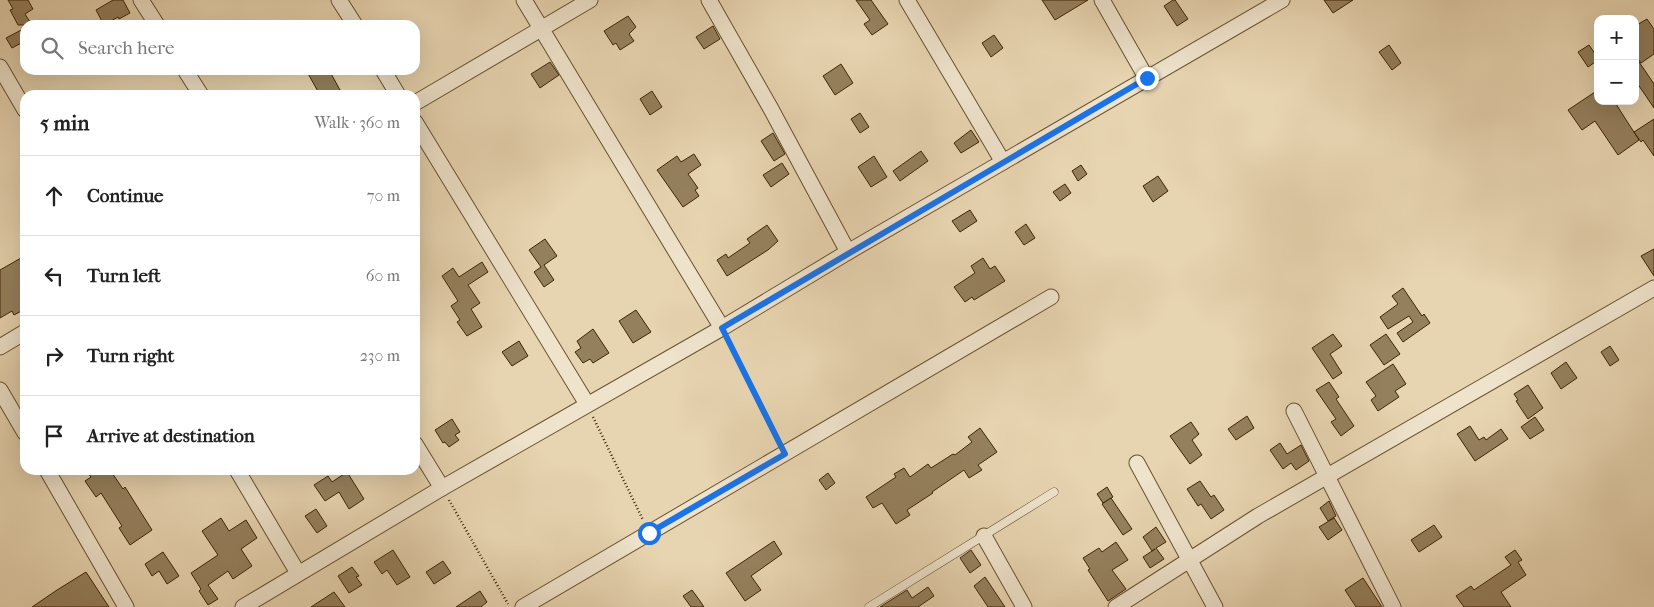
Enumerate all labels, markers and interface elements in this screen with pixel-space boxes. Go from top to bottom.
map controls [1594,15,1639,105]
button: + [1594,15,1639,60]
search box [20,20,420,75]
icon: search [38,34,66,62]
text: Search here [78,37,174,59]
button: − [1594,60,1639,105]
route end [1136,67,1159,90]
text: 5 min [40,111,89,135]
text: Walk · 360 m [314,113,400,132]
icon: ahead [40,182,68,210]
text: Continue [87,185,163,207]
text: 70 m [367,186,400,205]
icon: left [40,262,68,290]
text: Turn left [87,265,161,287]
text: 60 m [366,266,400,285]
icon: right [40,342,68,370]
text: Turn right [87,345,174,367]
text: 230 m [360,346,400,365]
icon: arrive [40,422,68,450]
text: Arrive at destination [87,425,255,447]
route start [638,522,661,545]

